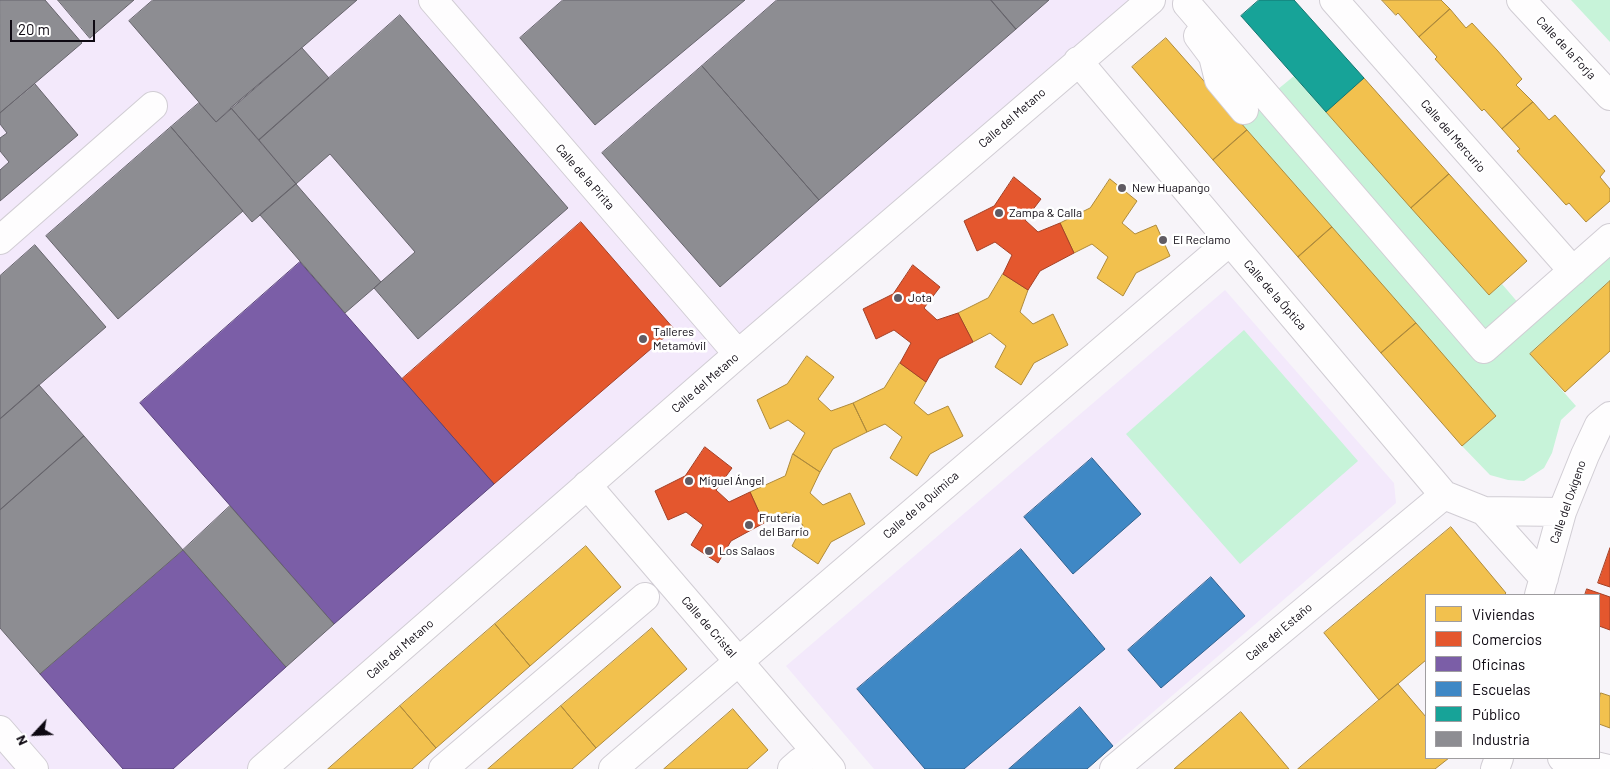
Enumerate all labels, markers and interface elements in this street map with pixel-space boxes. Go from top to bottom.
scale bar [12,10,98,42]
street label: Calle de la Forja [1533,14,1599,82]
text: 20 m [18,20,50,38]
street label: Calle del Metano [976,85,1048,151]
street label: Calle del Mercurio [1417,97,1489,175]
street label: Calle de la Pirita [553,141,617,213]
place label: New Huapango [1132,181,1210,195]
marker: New Huapango [1116,182,1128,194]
place label: Zampa & Calla [1009,206,1082,220]
marker: Zampa & Calla [993,207,1005,219]
place label: El Reclamo [1173,233,1231,247]
marker: El Reclamo [1157,234,1169,246]
street label: Calle de la Óptica [1241,257,1309,333]
place label: Jota [908,291,932,305]
marker: Jota [892,292,904,304]
place label: Talleres Metamóvil [653,325,706,353]
marker: Talleres Metamóvil [637,333,649,345]
street label: Calle del Metano [669,350,741,416]
street label: Calle del Oxígeno [1547,458,1589,546]
street label: Calle de la Química [880,468,962,542]
place label: Miguel Ángel [699,474,764,488]
marker: Miguel Ángel [683,475,695,487]
place label: Frutería del Barrio [759,511,809,539]
marker: Frutería del Barrio [743,519,755,531]
place label: Los Salaos [719,544,775,558]
marker: Los Salaos [703,545,715,557]
street label: Calle de Cristal [678,593,740,661]
legend [1425,594,1600,759]
street label: Calle del Estaño [1243,600,1315,664]
text: Viviendas [1472,605,1535,623]
street label: Calle del Metano [364,616,436,682]
text: Comercios [1472,630,1542,648]
text: Oficinas [1472,655,1525,673]
text: Escuelas [1472,680,1530,698]
text: Público [1472,705,1520,723]
north arrow [10,709,60,759]
text: Industria [1472,730,1530,748]
text: N [11,733,31,748]

